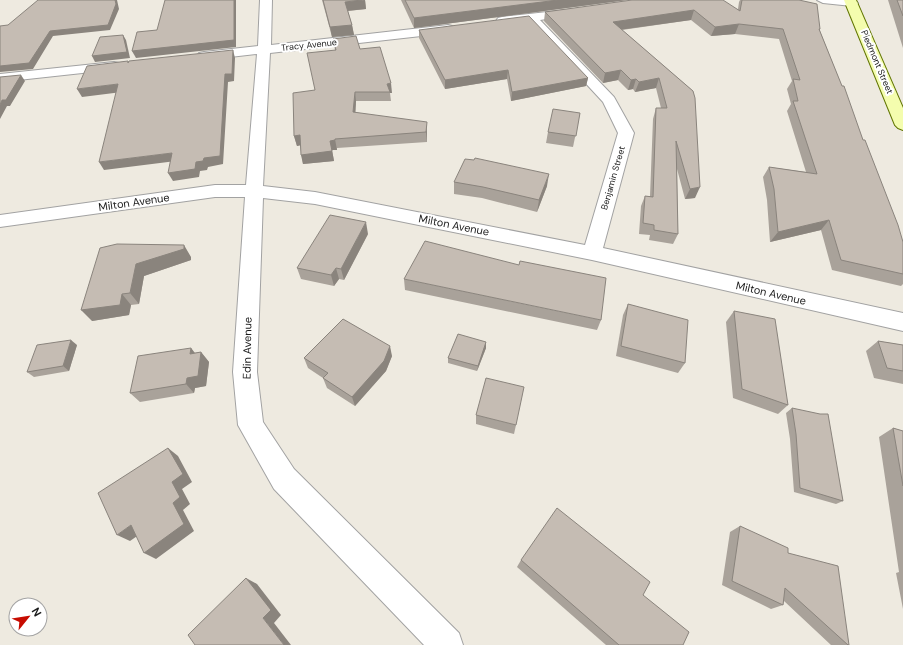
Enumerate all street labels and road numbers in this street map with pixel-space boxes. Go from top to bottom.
street label: Piedmont Street [858,28,896,96]
street label: Tracy Avenue [281,36,337,54]
street label: Benjamin Street [598,144,628,211]
street label: Milton Avenue [98,190,170,214]
street label: Milton Avenue [417,211,491,239]
street label: Milton Avenue [735,278,807,308]
street label: Edin Avenue [239,317,255,379]

